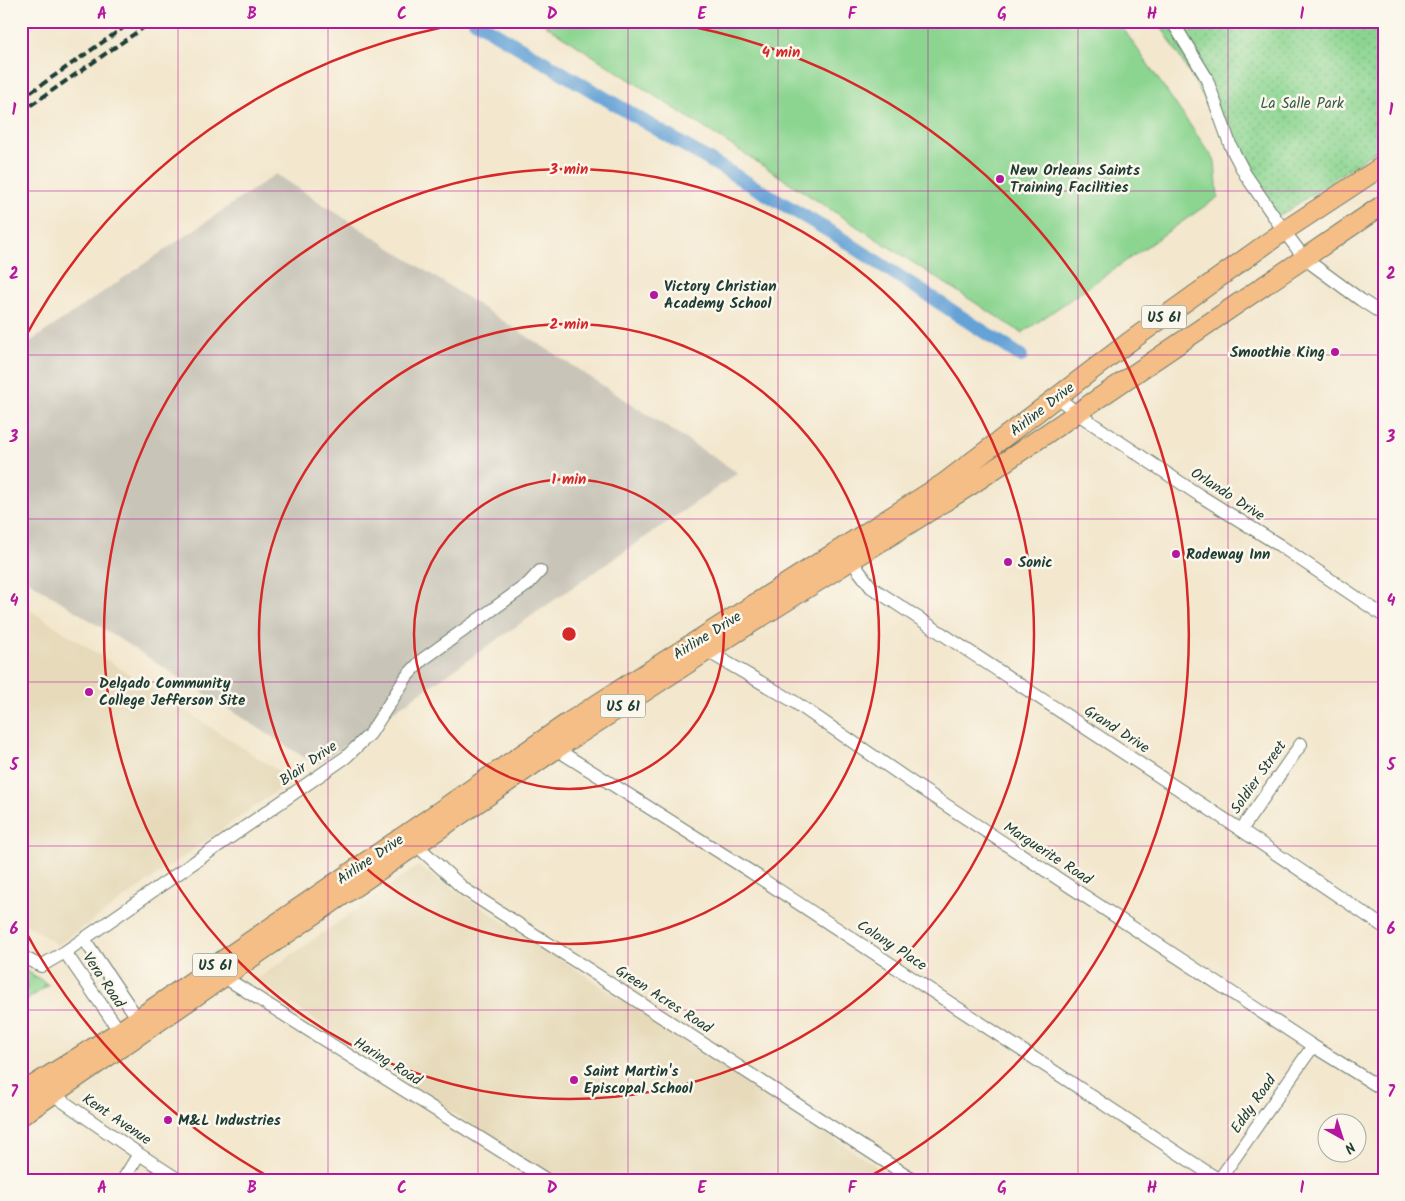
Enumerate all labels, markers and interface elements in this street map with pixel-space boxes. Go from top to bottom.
text: A [97,2,107,27]
text: B [247,2,257,27]
text: C [397,2,407,27]
text: D [547,2,558,27]
text: E [698,2,708,27]
text: F [848,2,858,27]
text: G [997,2,1007,27]
text: H [1147,2,1157,27]
text: I [1300,2,1305,27]
text: 4 min [762,41,800,65]
park label: La Salle Park [1260,92,1345,116]
text: 1 [12,98,17,123]
text: 1 [1389,98,1394,123]
text: 3 min [549,158,588,182]
place label: New Orleans Saints Training Facilities [1010,159,1140,200]
marker: New Orleans Saints Training Facilities [994,173,1006,185]
text: 2 [9,262,19,287]
text: 2 [1386,262,1396,287]
place label: Victory Christian Academy School [664,275,777,316]
marker: Victory Christian Academy School [648,289,660,301]
road number: US 61 [1142,306,1186,328]
text: 2 min [549,313,589,337]
place label: Smoothie King [1230,341,1325,365]
marker: Smoothie King [1329,346,1341,358]
street label: Airline Drive [1005,376,1081,443]
text: 3 [9,425,19,450]
text: 3 [1386,425,1396,450]
street label: Orlando Drive [1186,462,1270,528]
text: 1 min [552,468,586,492]
place label: Rodeway Inn [1186,543,1270,567]
marker: Rodeway Inn [1170,548,1182,560]
place label: Sonic [1018,551,1053,575]
marker: Sonic [1002,556,1014,568]
text: 4 [10,589,19,614]
text: 4 [1387,589,1396,614]
street label: Airline Drive [669,605,747,666]
centre of rings [560,625,578,643]
place label: Delgado Community College Jefferson Site [99,672,246,713]
marker: Delgado Community College Jefferson Site [83,686,95,698]
road number: US 61 [600,694,646,718]
street label: Grand Drive [1079,700,1154,760]
street label: Blair Drive [275,735,343,793]
street label: Soldier Street [1225,736,1293,819]
text: 5 [9,753,20,778]
text: 5 [1386,753,1397,778]
street label: Marguerite Road [998,816,1097,892]
street label: Airline Drive [332,828,409,891]
street label: Colony Place [852,914,932,978]
text: 6 [10,917,19,942]
text: 6 [1387,917,1396,942]
street label: Vera Road [76,948,131,1014]
road number: US 61 [192,954,238,976]
street label: Green Acres Road [610,959,717,1041]
street label: Haring Road [349,1031,427,1093]
place label: Saint Martin's Episcopal School [584,1060,693,1101]
street label: Eddy Road [1225,1070,1283,1139]
marker: Saint Martin's Episcopal School [568,1074,580,1086]
text: 7 [10,1080,18,1105]
text: 7 [1387,1080,1395,1105]
street label: Kent Avenue [77,1088,156,1152]
place label: M&L Industries [178,1109,281,1133]
marker: M&L Industries [162,1114,174,1126]
north arrow [1318,1114,1368,1164]
text: N [1339,1136,1360,1159]
text: A [97,1176,107,1201]
text: B [247,1176,257,1201]
text: C [397,1176,407,1201]
text: D [547,1176,558,1201]
text: E [698,1176,708,1201]
text: F [848,1176,858,1201]
text: G [997,1176,1007,1201]
text: H [1147,1176,1157,1201]
text: I [1300,1176,1305,1201]

